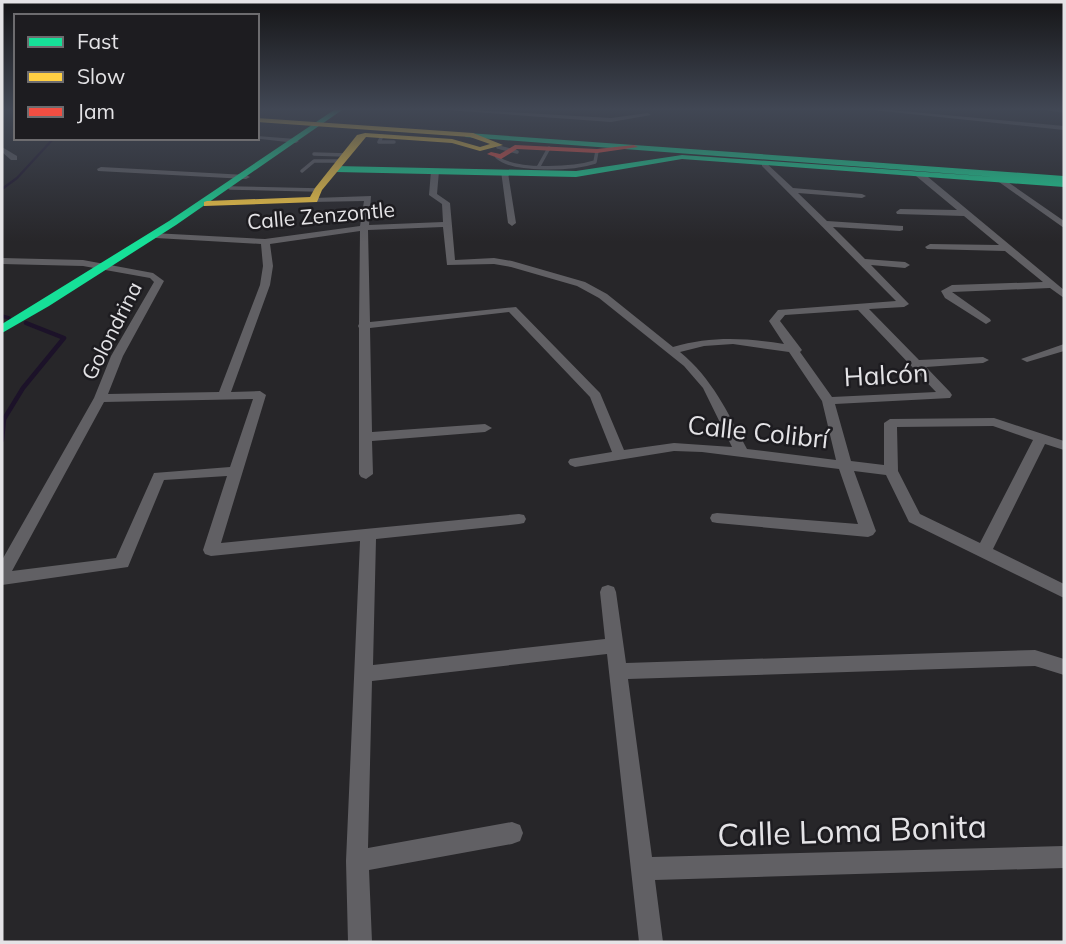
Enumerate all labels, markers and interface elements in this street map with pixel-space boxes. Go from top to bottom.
legend [14,14,259,140]
text: Fast [77,28,119,54]
text: Slow [77,63,125,89]
text: Jam [77,98,115,124]
street label: Calle Zenzontle [246,196,396,234]
street label: Golondrina [75,277,147,384]
street label: Halcón [843,356,929,393]
street label: Calle Colibrí [686,408,832,456]
street label: Calle Loma Bonita [717,805,987,855]

